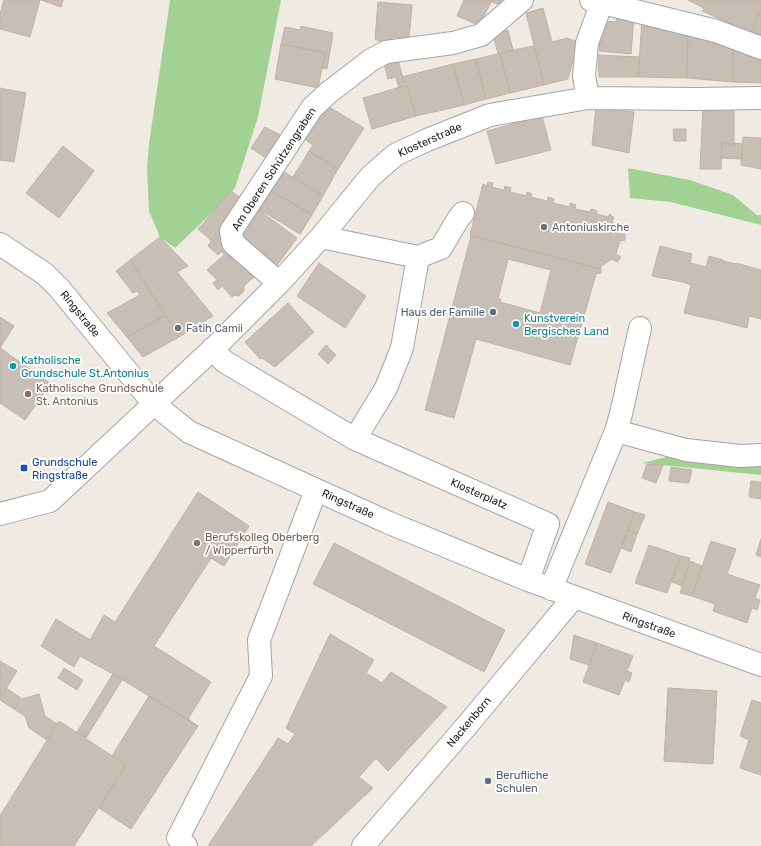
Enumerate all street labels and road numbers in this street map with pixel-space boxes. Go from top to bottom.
street label: Am Oberen Schützengraben [229,105,319,233]
street label: Klosterstraße [396,120,464,160]
street label: Ringstraße [57,288,103,340]
street label: Klosterplatz [448,476,510,513]
street label: Ringstraße [320,487,376,521]
street label: Ringstraße [621,609,677,641]
street label: Nackenborn [444,694,494,750]

